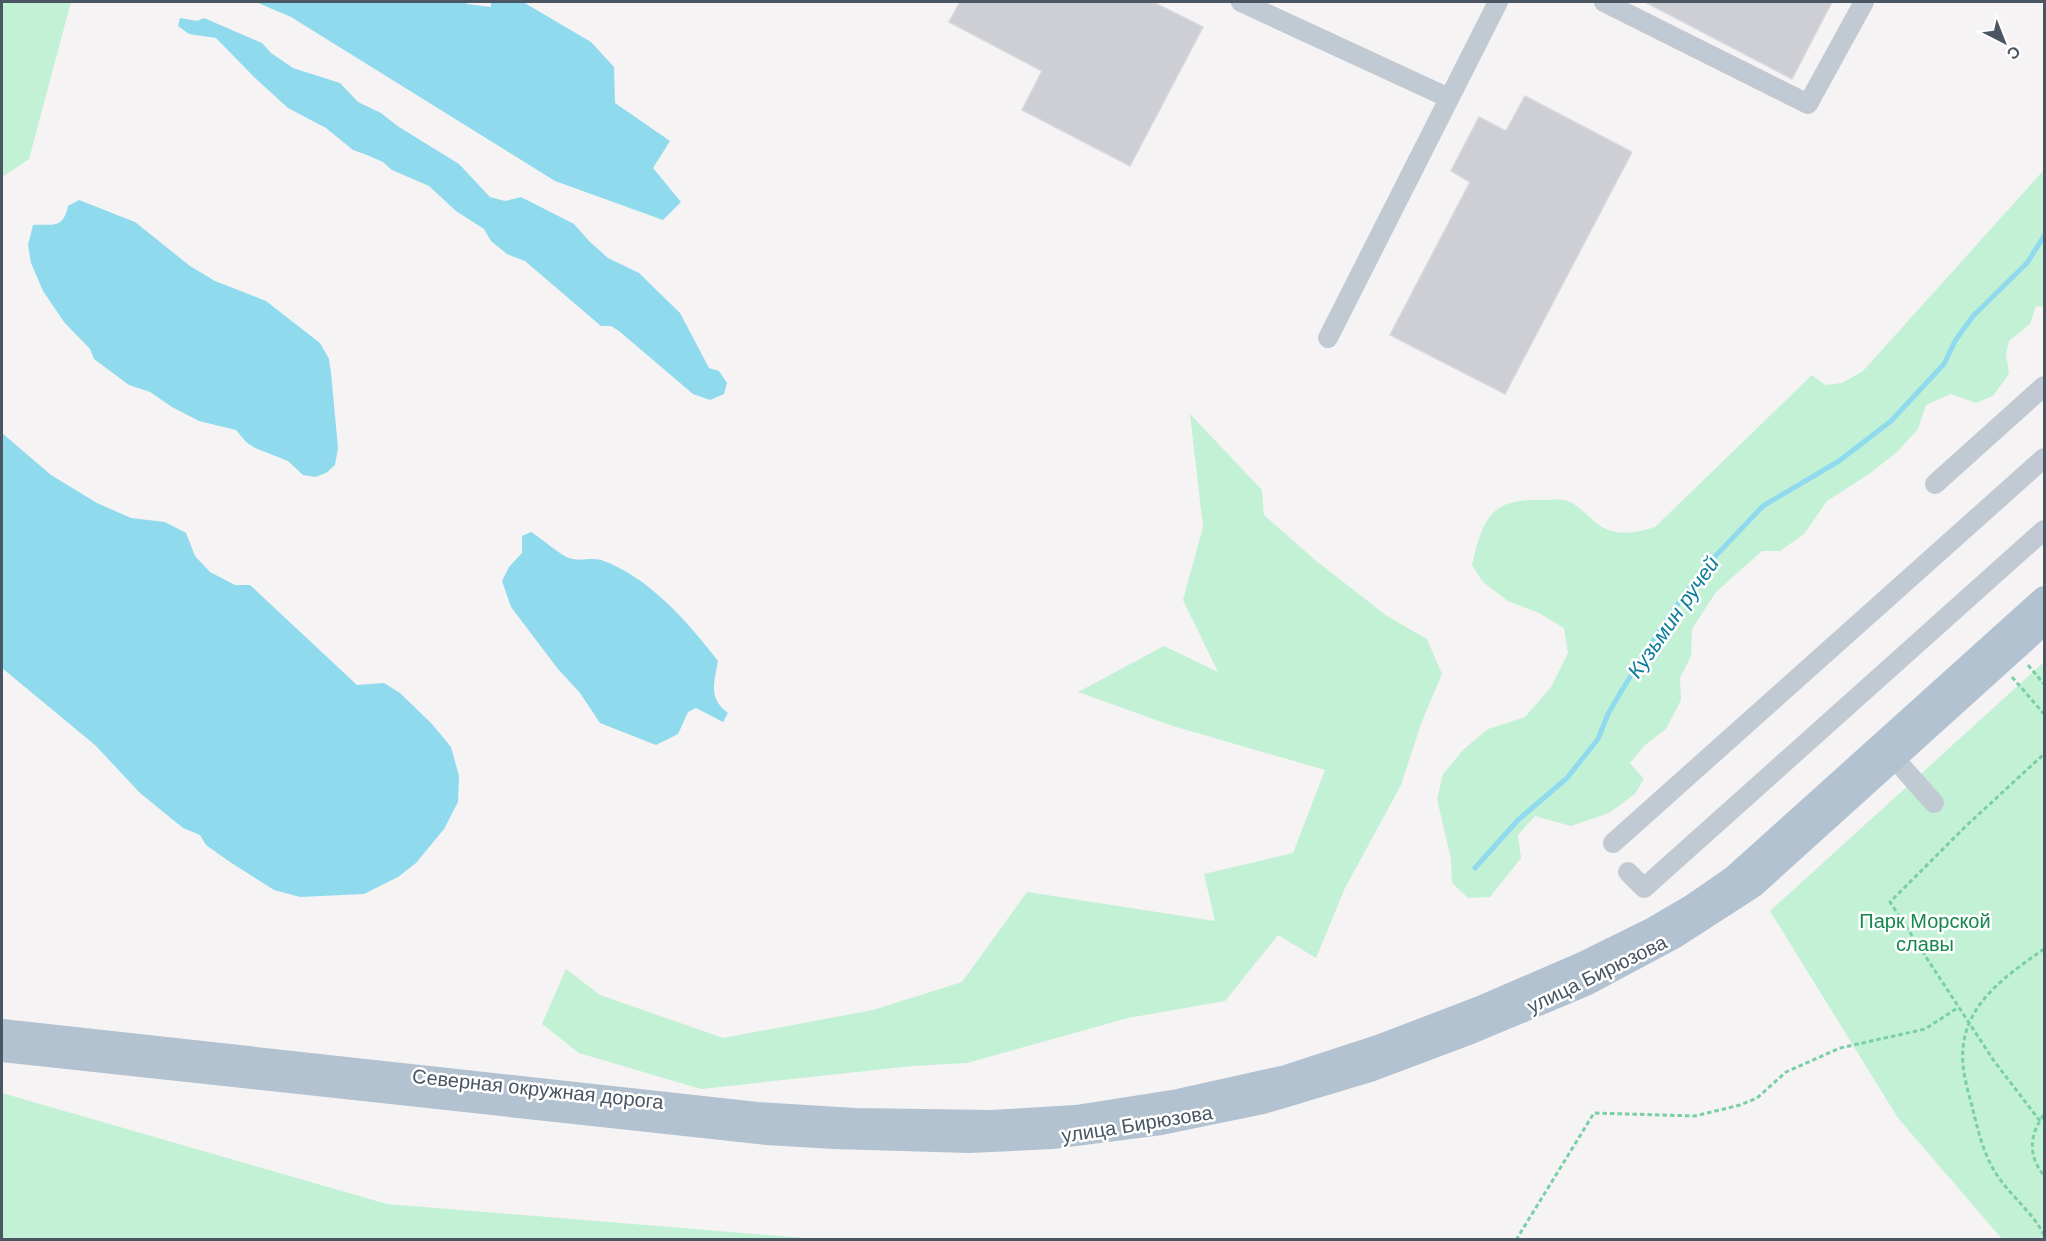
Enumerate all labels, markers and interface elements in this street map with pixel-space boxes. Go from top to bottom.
north arrow [1974,12,2034,72]
text: С [2003,43,2024,63]
water label: Кузьмин ручей [1623,552,1724,682]
park label: Парк Морской славы [1859,910,1991,955]
street label: улица Бирюзова [1524,930,1671,1017]
street label: Северная окружная дорога [411,1065,666,1113]
street label: улица Бирюзова [1060,1101,1215,1147]

